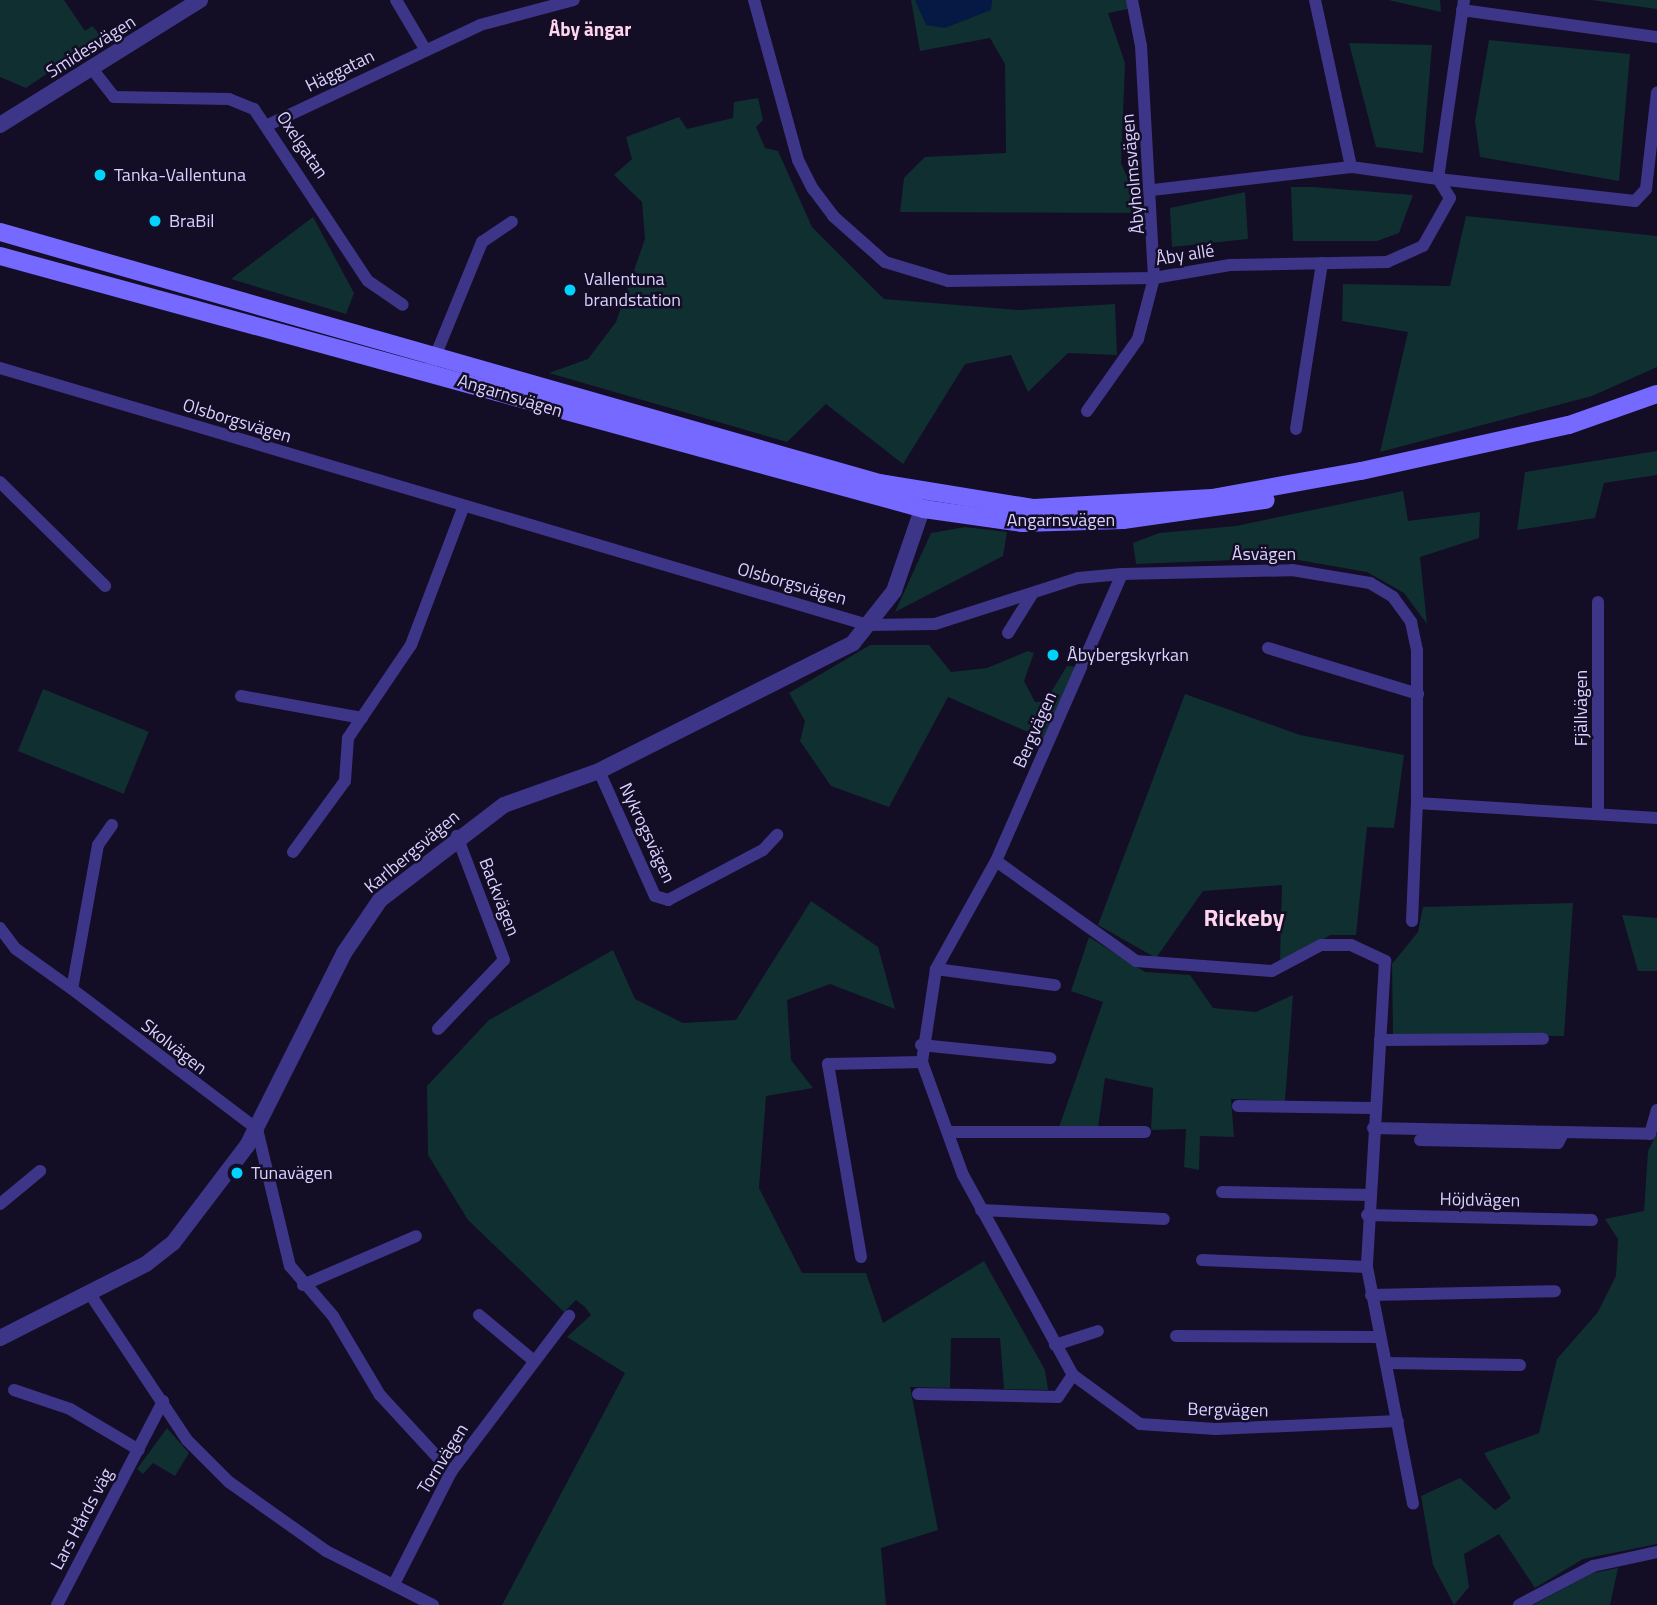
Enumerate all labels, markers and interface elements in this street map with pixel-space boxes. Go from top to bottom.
street label: Smidesvägen [42,11,140,83]
district label: Åby ängar [549,18,631,40]
street label: Häggatan [302,45,378,97]
street label: Oxelgatan [272,107,332,183]
street label: Åbyholmsvägen [1117,113,1149,235]
place label: Tanka-Vallentuna [114,164,246,186]
marker: Tanka-Vallentuna [92,167,108,183]
place label: BraBil [169,210,215,232]
marker: BraBil [147,213,163,229]
street label: Åby allé [1154,240,1216,270]
place label: Vallentuna brandstation [584,269,681,312]
marker: Vallentuna brandstation [562,282,578,298]
street label: Angarnsvägen [455,370,565,422]
street label: Olsborgsvägen [180,394,294,448]
street label: Angarnsvägen [1007,509,1115,531]
street label: Åsvägen [1232,543,1296,565]
street label: Olsborgsvägen [735,558,849,610]
place label: Åbybergskyrkan [1067,644,1189,666]
marker: Åbybergskyrkan [1045,647,1061,663]
street label: Fjällvägen [1570,670,1592,746]
street label: Bergvägen [1009,689,1061,771]
street label: Nykrogsvägen [614,779,680,887]
street label: Karlbergsvägen [360,806,464,898]
street label: Backvägen [474,855,524,939]
district label: Rickeby [1203,904,1285,932]
street label: Skolvägen [137,1015,211,1079]
place label: Tunavägen [251,1162,333,1184]
marker: Tunavägen [229,1165,245,1181]
street label: Höjdvägen [1440,1188,1520,1212]
street label: Bergvägen [1187,1398,1269,1422]
street label: Tornvägen [413,1420,473,1498]
street label: Lars Hårds väg [46,1464,118,1574]

